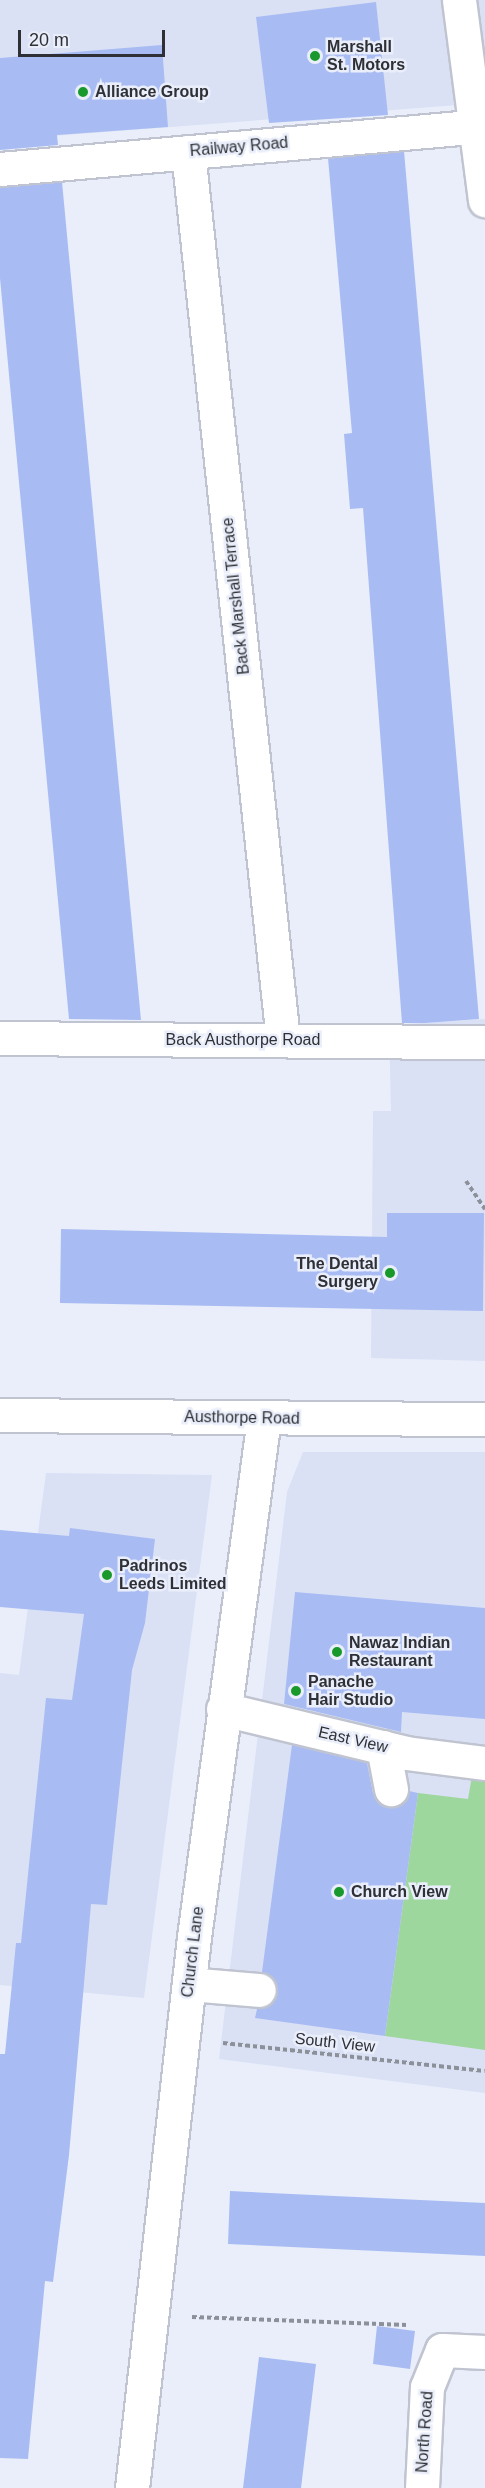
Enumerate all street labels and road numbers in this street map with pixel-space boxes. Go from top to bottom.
street label: Railway Road [189,133,289,161]
street label: Back Marshall Terrace [218,516,254,676]
street label: Back Austhorpe Road [165,1030,321,1050]
street label: Austhorpe Road [184,1407,300,1429]
street label: East View [316,1723,390,1757]
street label: Church Lane [178,1905,208,1999]
street label: South View [294,2029,376,2057]
street label: North Road [413,2391,437,2473]

